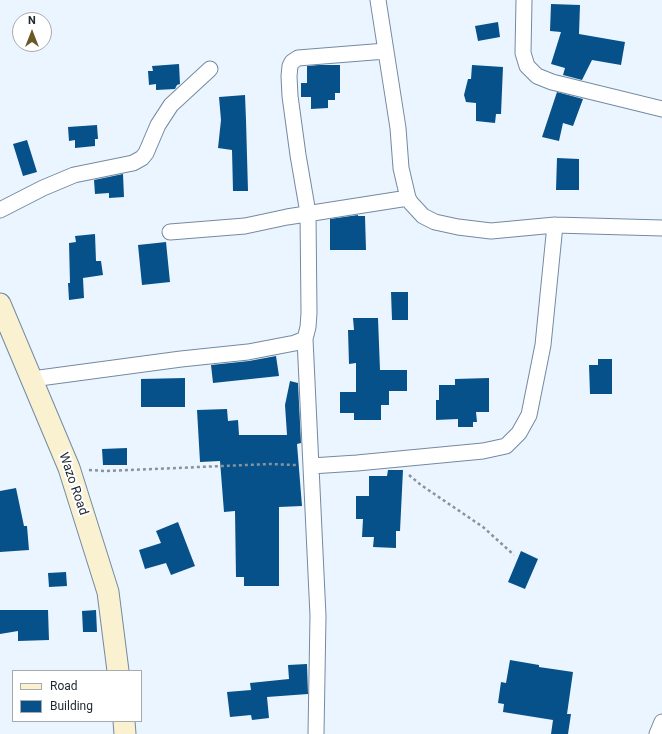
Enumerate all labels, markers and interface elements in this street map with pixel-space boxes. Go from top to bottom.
north arrow [12,12,52,52]
text: N [28,14,36,27]
street label: Wazo Road [55,451,91,517]
legend [12,670,142,722]
text: Road [50,679,78,693]
text: Building [50,699,93,713]

